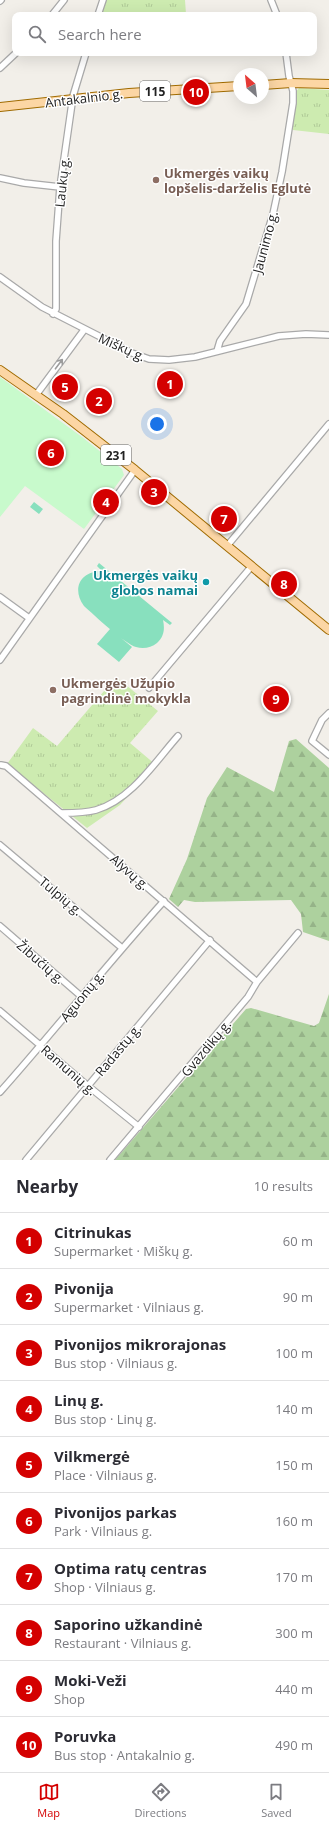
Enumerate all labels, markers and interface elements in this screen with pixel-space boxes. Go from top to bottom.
search box [12,12,317,56]
icon: search [26,23,48,45]
text: Search here [58,24,142,44]
north arrow [233,68,269,104]
pin: 10 [183,77,209,107]
road number: 115 [140,81,170,101]
street label: Antakalnio g. [44,84,124,112]
street label: Laukų g. [50,156,74,208]
place label: Ukmergės vaikų lopšelis-darželis Eglutė [164,164,312,197]
marker: Ukmergės vaikų lopšelis-darželis Eglutė [151,175,161,185]
street label: Jaunimo g. [248,209,282,277]
street label: Miškų g. [96,329,148,365]
one-way arrow [55,358,63,369]
pin: 1 [157,369,183,399]
pin: 5 [52,372,78,402]
pin: 2 [86,386,112,416]
your location [147,414,167,434]
pin: 6 [38,438,64,468]
road number: 231 [101,445,131,465]
pin: 3 [141,477,167,507]
pin: 4 [93,487,119,517]
pin: 7 [211,504,237,534]
place label: Ukmergės vaikų globos namai [93,566,198,599]
pin: 8 [271,569,297,599]
marker: Ukmergės vaikų globos namai [201,577,211,587]
place label: Ukmergės Užupio pagrindinė mokykla [61,674,191,707]
pin: 9 [263,684,289,714]
marker: Ukmergės Užupio pagrindinė mokykla [48,685,58,695]
street label: Alyvų g. [107,850,153,894]
street label: Tulpių g. [35,873,87,919]
street label: Žibučių g. [13,936,69,988]
street label: Aguonų g. [56,967,108,1025]
street label: Gvazdikų g. [177,1016,235,1080]
street label: Radastų g. [91,1020,145,1080]
street label: Ramunių g. [37,1041,101,1099]
text: Nearby [16,1175,78,1198]
text: 10 results [254,1177,313,1195]
text: Citrinukas [54,1222,132,1242]
text: 1 [25,1232,33,1250]
text: 60 m [283,1232,313,1250]
text: Supermarket · Miškų g. [54,1242,193,1260]
text: Pivonija [54,1278,114,1298]
text: 2 [25,1288,33,1306]
text: 90 m [283,1288,313,1306]
text: Supermarket · Vilniaus g. [54,1298,204,1316]
text: Pivonijos mikrorajonas [54,1334,226,1354]
text: 3 [25,1344,33,1362]
text: 100 m [275,1344,313,1362]
text: Bus stop · Vilniaus g. [54,1354,178,1372]
text: Linų g. [54,1390,103,1410]
text: 4 [25,1400,33,1418]
text: 140 m [275,1400,313,1418]
text: Bus stop · Linų g. [54,1410,157,1428]
text: Vilkmergė [54,1446,130,1466]
text: 5 [25,1456,33,1474]
text: 150 m [275,1456,313,1474]
text: Place · Vilniaus g. [54,1466,157,1484]
text: Pivonijos parkas [54,1502,177,1522]
text: 6 [25,1512,33,1530]
text: 160 m [275,1512,313,1530]
text: Park · Vilniaus g. [54,1522,152,1540]
text: Optima ratų centras [54,1558,207,1578]
text: 7 [25,1568,33,1586]
text: 170 m [275,1568,313,1586]
text: Shop · Vilniaus g. [54,1578,156,1596]
text: Saporino užkandinė [54,1614,203,1634]
text: 8 [25,1624,33,1642]
text: 300 m [275,1624,313,1642]
text: Restaurant · Vilniaus g. [54,1634,191,1652]
text: Moki-Veži [54,1670,127,1690]
text: 9 [25,1680,33,1698]
text: 440 m [275,1680,313,1698]
text: Shop [54,1690,85,1708]
text: Poruvka [54,1726,116,1746]
text: 10 [22,1736,36,1754]
text: 490 m [275,1736,313,1754]
text: Bus stop · Antakalnio g. [54,1746,195,1764]
tab: Map [37,1781,60,1820]
tab: Directions [135,1781,187,1820]
tab: Saved [261,1781,292,1820]

